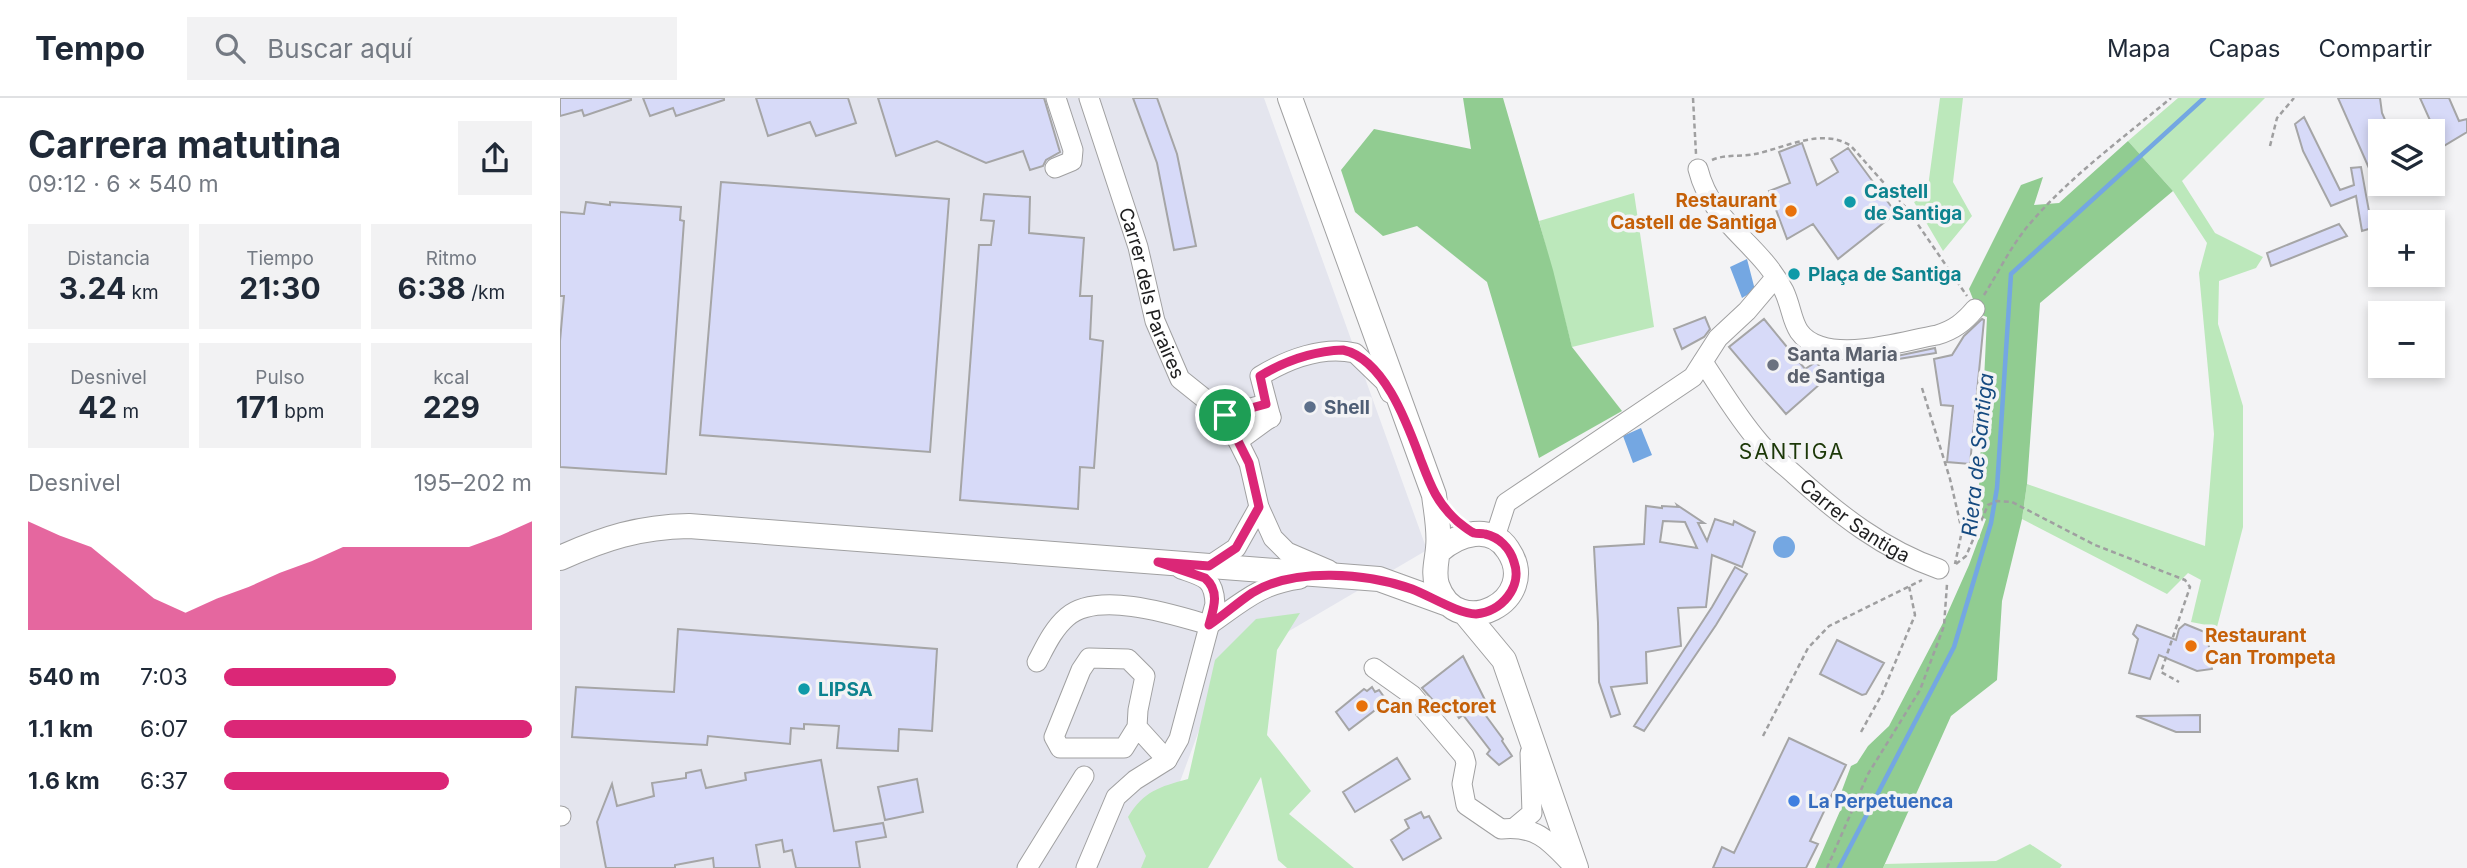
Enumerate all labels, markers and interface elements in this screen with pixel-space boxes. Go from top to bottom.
search box [187,17,677,80]
text: Tempo [35,28,145,68]
icon: search [211,29,249,67]
text: Buscar aquí [267,33,412,64]
text: Mapa [2107,34,2170,63]
text: Capas [2208,34,2281,63]
text: Compartir [2319,34,2432,63]
map controls [2368,119,2445,378]
button: layers [2368,119,2445,196]
text: Carrera matutina [28,121,341,167]
button: share [458,121,532,195]
text: 09:12 · 6 × 540 m [28,170,219,198]
place label: Castell de Santiga [1864,180,1962,225]
place label: Restaurant Castell de Santiga [1610,189,1777,234]
marker: Castell de Santiga [1842,194,1858,210]
marker: Restaurant Castell de Santiga [1783,203,1799,219]
street label: Carrer dels Paraires [1114,205,1189,382]
button: + [2368,210,2445,287]
text: Distancia [67,247,150,270]
text: Tiempo [246,247,314,270]
text: Ritmo [426,247,477,270]
place label: Plaça de Santiga [1808,263,1962,286]
marker: Plaça de Santiga [1786,266,1802,282]
text: 3.24 [59,270,126,306]
text: 21:30 [239,270,321,306]
text: 6:38 [397,270,466,306]
text: km [126,281,159,304]
text: /km [466,281,505,304]
button: − [2368,301,2445,378]
place label: Santa Maria de Santiga [1787,343,1898,388]
marker: Santa Maria de Santiga [1765,357,1781,373]
text: Desnivel [70,366,147,389]
text: Pulso [255,366,305,389]
text: kcal [433,366,469,389]
water label: Riera de Santiga [1956,372,1999,538]
pin [1195,385,1255,445]
text: 42 [78,389,117,425]
text: 171 [236,389,279,425]
text: 229 [423,389,480,425]
icon: arrive [1206,396,1244,434]
place label: Shell [1324,396,1370,419]
marker: Shell [1302,399,1318,415]
text: m [117,400,139,423]
text: bpm [279,400,324,423]
district label: SANTIGA [1739,439,1845,464]
text: Desnivel [28,469,121,497]
text: 195–202 m [414,469,532,497]
street label: Carrer Santiga [1795,474,1914,567]
place label: Restaurant Can Trompeta [2205,624,2336,669]
marker: Restaurant Can Trompeta [2183,638,2199,654]
text: 540 m [28,663,100,691]
text: 7:03 [140,663,188,691]
place label: LIPSA [818,678,873,701]
marker: LIPSA [796,681,812,697]
place label: Can Rectoret [1376,695,1496,718]
marker: Can Rectoret [1354,698,1370,714]
text: 1.1 km [28,715,93,743]
text: 6:07 [140,715,188,743]
text: 1.6 km [28,767,100,795]
text: 6:37 [140,767,188,795]
place label: La Perpetuenca [1808,790,1953,813]
marker: La Perpetuenca [1786,793,1802,809]

